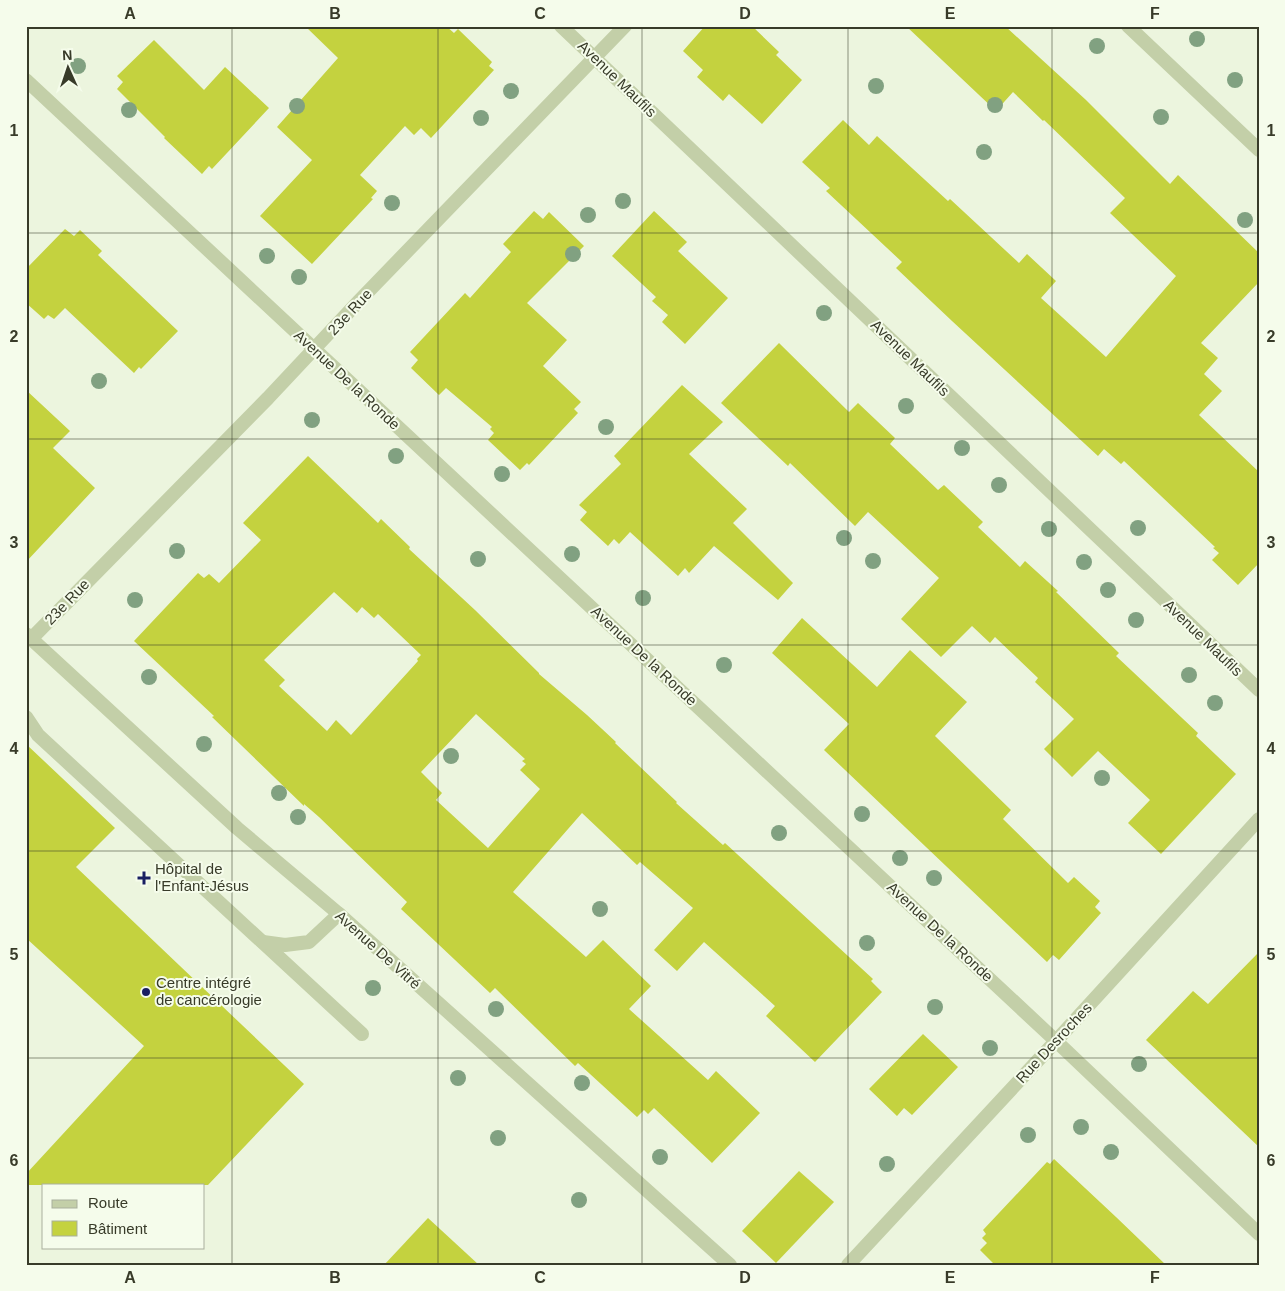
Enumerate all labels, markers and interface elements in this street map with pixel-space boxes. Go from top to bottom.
text: A [124,5,136,22]
text: B [329,5,341,22]
text: C [534,5,546,22]
text: D [739,5,751,22]
text: E [945,5,956,22]
text: F [1150,5,1160,22]
street label: Avenue Maufils [575,37,660,120]
north arrow [42,42,92,92]
text: N [62,47,73,63]
text: 1 [10,122,19,139]
text: 1 [1267,122,1276,139]
street label: 23e Rue [324,285,375,338]
street label: Avenue Maufils [868,316,953,399]
street label: Avenue De la Ronde [291,326,404,433]
text: 2 [10,328,19,345]
text: 2 [1267,328,1276,345]
text: 3 [10,534,19,551]
text: 3 [1267,534,1276,551]
street label: 23e Rue [41,575,92,628]
street label: Avenue Maufils [1161,596,1246,679]
street label: Avenue De la Ronde [588,602,701,709]
text: 4 [10,740,19,757]
text: 4 [1267,740,1276,757]
place label: Hôpital de l'Enfant-Jésus [155,860,249,894]
marker: Hôpital de l'Enfant-Jésus [137,871,151,885]
street label: Avenue De la Ronde [884,878,997,985]
street label: Avenue De Vitré [332,907,424,992]
text: 5 [10,946,19,963]
text: 5 [1267,946,1276,963]
place label: Centre intégré de cancérologie [156,974,262,1008]
marker: Centre intégré de cancérologie [140,986,152,998]
street label: Rue Desroches [1012,999,1095,1086]
text: 6 [10,1152,19,1169]
text: 6 [1267,1152,1276,1169]
legend [42,1184,205,1248]
text: Route [88,1194,128,1211]
text: Bâtiment [88,1220,148,1237]
text: A [124,1269,136,1286]
text: B [329,1269,341,1286]
text: C [534,1269,546,1286]
text: D [739,1269,751,1286]
text: E [945,1269,956,1286]
text: F [1150,1269,1160,1286]

